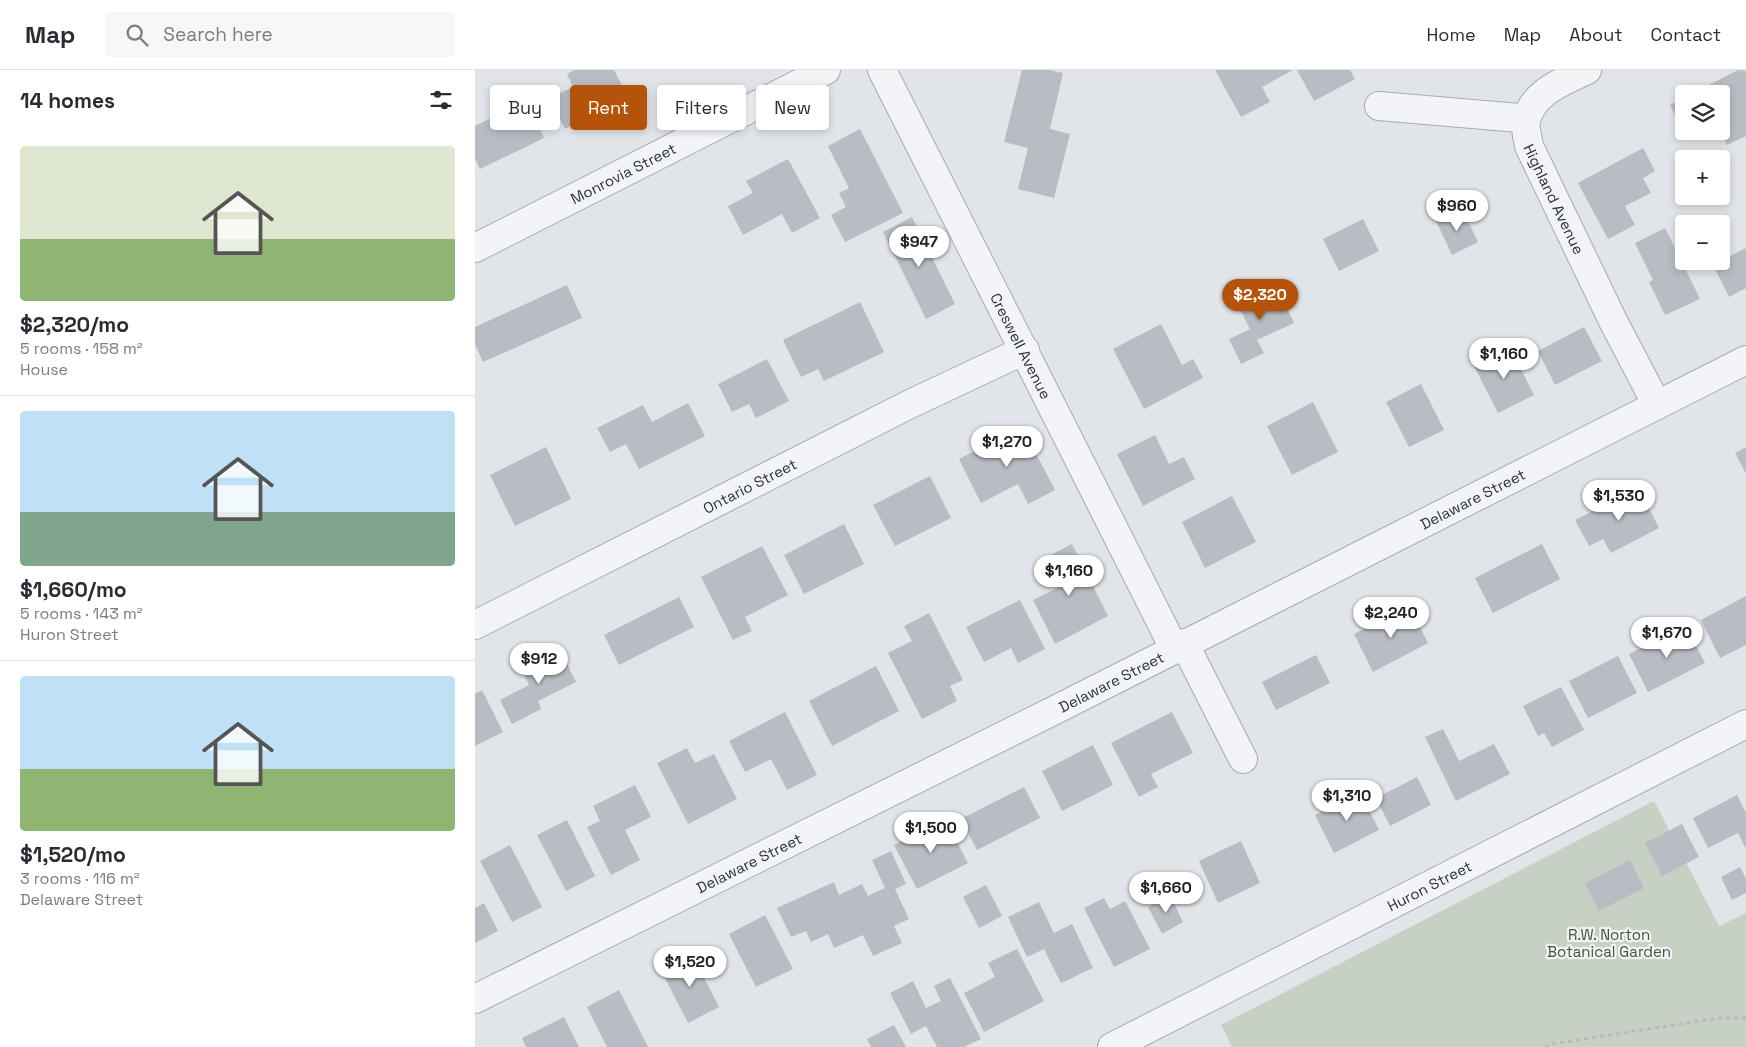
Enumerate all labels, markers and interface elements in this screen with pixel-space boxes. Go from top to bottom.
search box [105,12,455,57]
text: Map [25,19,75,50]
icon: search [123,21,151,49]
text: Search here [163,22,273,47]
text: Home [1427,23,1476,46]
text: Map [1504,23,1541,46]
text: About [1569,23,1623,46]
text: Contact [1651,23,1721,46]
chip: Buy [490,85,560,130]
chip: Rent [570,85,647,130]
chip: Filters [657,85,746,130]
chip: New [756,85,829,130]
map controls [1675,85,1730,270]
button: layers [1675,85,1730,140]
icon: filters [427,86,455,114]
text: 14 homes [20,87,115,114]
street label: Monrovia Street [567,138,679,208]
street label: Highland Avenue [1520,141,1589,257]
button: + [1675,150,1730,205]
icon: home [193,178,283,268]
pin: $960 [1427,190,1487,232]
text: $960 [1437,195,1477,216]
button: − [1675,215,1730,270]
pin: $947 [889,226,949,268]
text: $947 [900,231,938,252]
pin: $2,320 [1219,278,1301,321]
text: $2,320 [1233,284,1287,305]
street label: Creswell Avenue [987,290,1056,402]
text: $2,320/mo [20,311,129,338]
text: 5 rooms · 158 m² [20,338,143,359]
pin: $1,160 [1463,338,1545,380]
text: $1,160 [1480,343,1528,364]
text: House [20,359,68,380]
pin: $1,270 [966,426,1048,468]
text: $1,270 [982,431,1032,452]
icon: home [193,444,283,534]
street label: Ontario Street [699,454,800,517]
street label: Delaware Street [1417,464,1528,533]
pin: $1,530 [1578,480,1660,522]
text: $1,530 [1593,485,1645,506]
pin: $1,160 [1028,554,1110,597]
text: $1,160 [1045,560,1093,581]
text: $1,660/mo [20,576,127,603]
pin: $2,240 [1350,596,1432,639]
text: $2,240 [1364,602,1418,623]
text: 5 rooms · 143 m² [20,603,143,624]
pin: $1,670 [1626,616,1708,659]
text: $1,670 [1642,622,1692,643]
text: Huron Street [20,624,119,645]
pin: $912 [509,642,569,685]
street label: Delaware Street [1055,647,1167,716]
text: $912 [521,648,557,669]
icon: home [193,709,283,799]
pin: $1,310 [1306,780,1388,822]
text: $1,310 [1323,785,1371,806]
pin: $1,500 [890,812,972,854]
text: $1,500 [905,817,957,838]
street label: Delaware Street [693,828,805,897]
text: $1,520/mo [20,841,126,868]
street label: Huron Street [1384,856,1475,915]
text: 3 rooms · 116 m² [20,868,140,889]
pin: $1,660 [1125,872,1207,914]
text: $1,660 [1140,877,1192,898]
text: Delaware Street [20,889,143,910]
park label: R.W. Norton Botanical Garden [1547,925,1671,961]
pin: $1,520 [649,946,731,988]
text: $1,520 [665,951,715,972]

